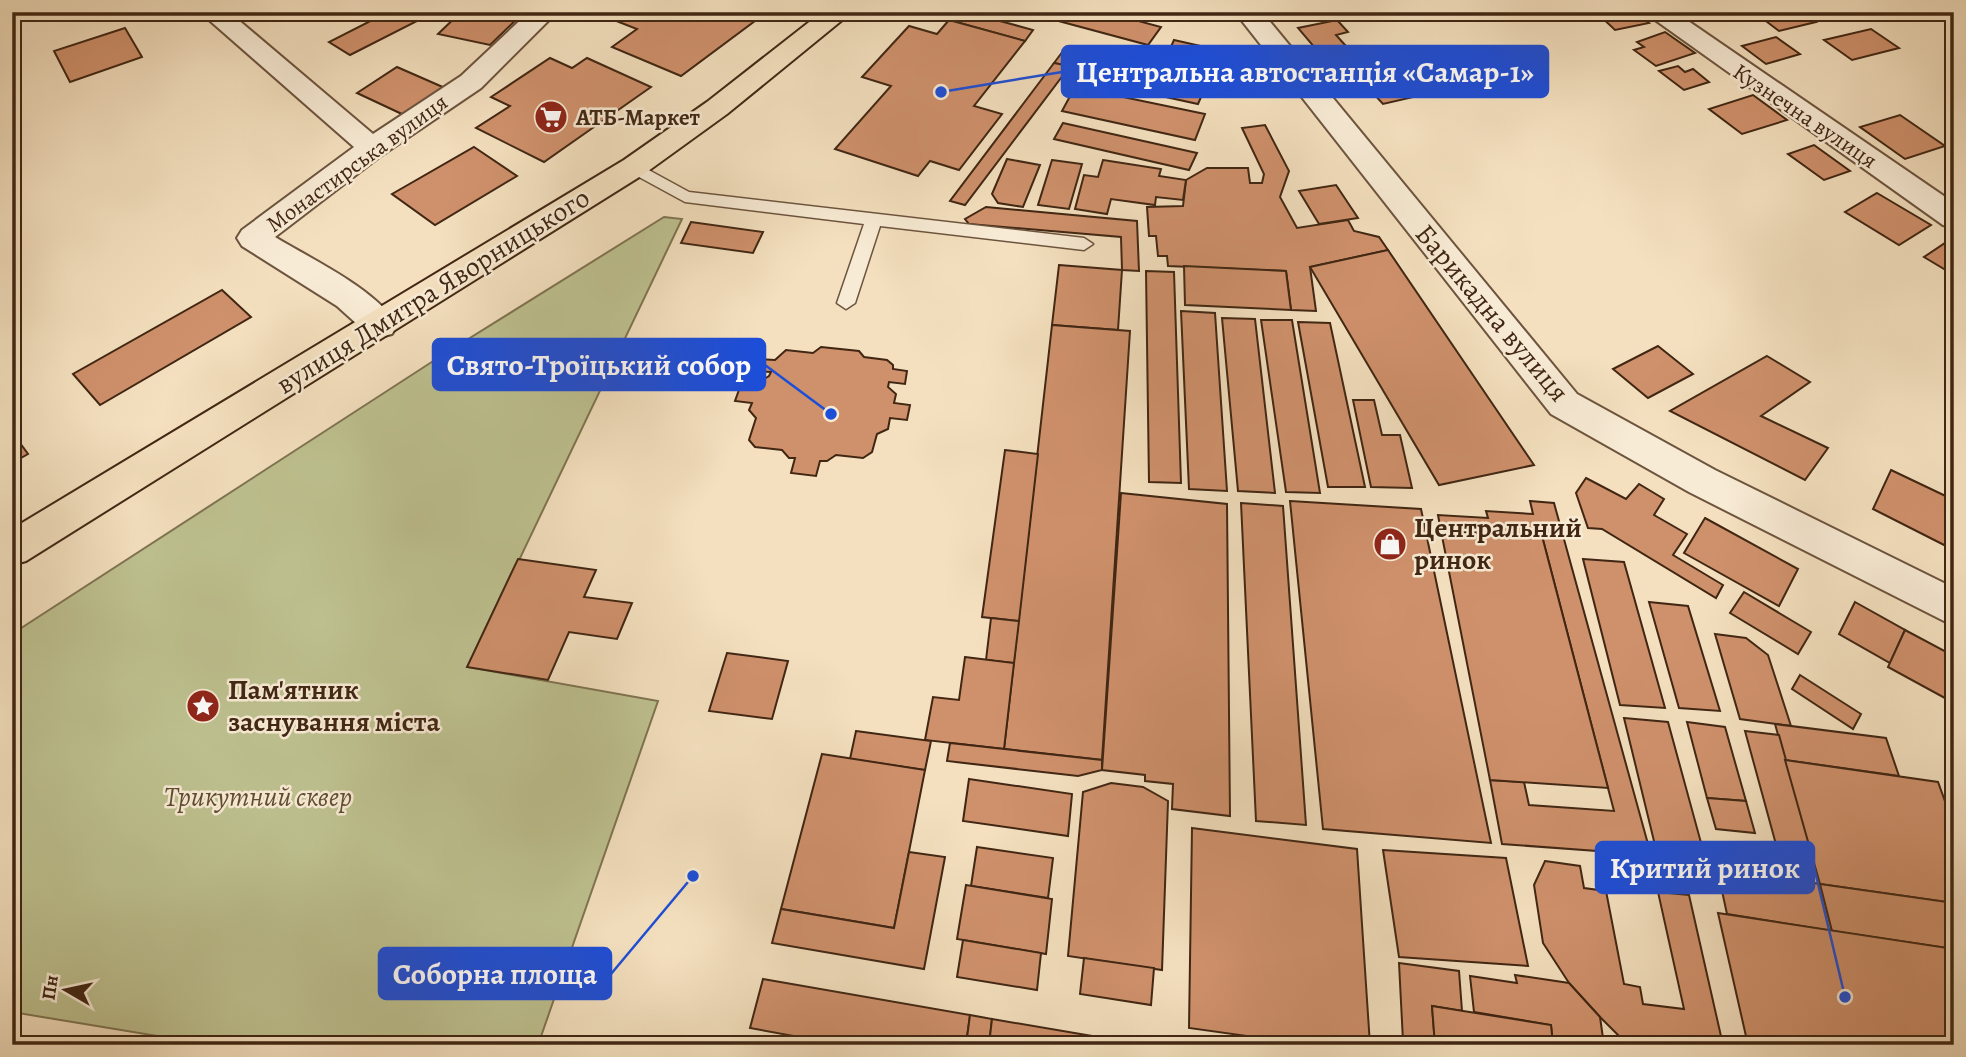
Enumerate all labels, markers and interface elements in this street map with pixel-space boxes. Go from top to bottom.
callout: Центральна автостанція «Самар-1» [1062,46,1548,97]
text: Центральна автостанція «Самар-1» [1076,52,1534,92]
street label: Кузнечна вулиця [1727,56,1883,176]
street label: Монастирська вулиця [260,87,454,239]
supermarket icon: АТБ-Маркет [532,98,570,136]
place label: АТБ-Маркет [575,102,701,133]
street label: вулиця Дмитра Яворницького [269,179,597,403]
street label: Барикадна вулиця [1406,216,1578,410]
callout: Свято-Троїцький собор [433,339,765,390]
text: Свято-Троїцький собор [447,345,751,385]
place label: Центральний ринок [1414,509,1582,579]
shop icon: Центральний ринок [1371,525,1409,563]
place label: Пам'ятник заснування міста [228,671,441,741]
place icon: Пам'ятник заснування міста [184,687,222,725]
park label: Трикутний сквер [164,778,352,816]
callout: Критий ринок [1596,842,1814,893]
text: Критий ринок [1610,848,1800,888]
callout: Соборна площа [379,948,611,999]
text: Соборна площа [393,954,598,994]
north arrow [32,956,102,1026]
text: Пн [35,973,65,1002]

